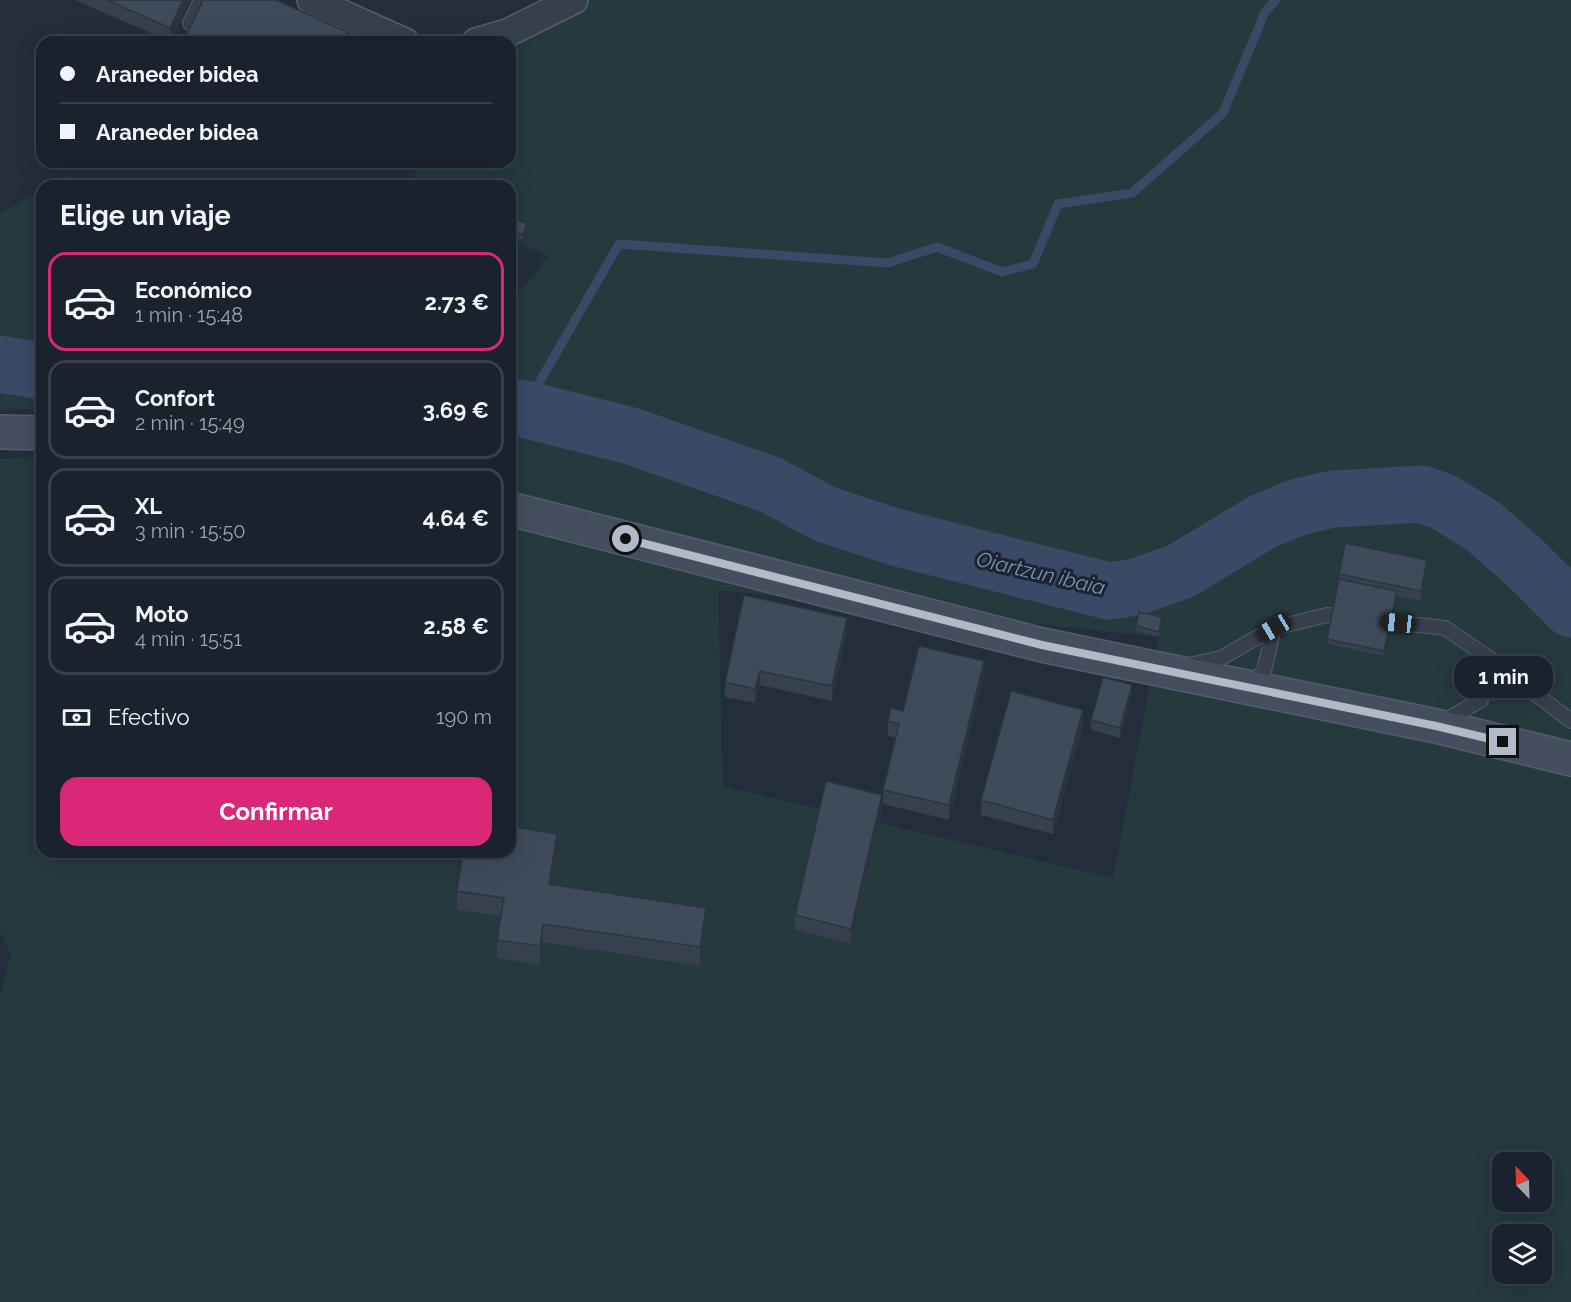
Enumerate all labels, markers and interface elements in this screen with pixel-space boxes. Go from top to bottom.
text: Araneder bidea [96,61,259,87]
text: Araneder bidea [96,119,259,145]
text: Elige un viaje [60,200,231,231]
icon: car [63,275,117,329]
text: Económico [135,277,252,303]
text: 2.73 € [425,289,489,315]
text: 1 min · 15:48 [135,303,243,327]
icon: car [63,383,117,437]
text: Confort [135,385,215,411]
text: 3.69 € [423,397,489,423]
text: 2 min · 15:49 [135,411,245,435]
icon: car [63,491,117,545]
text: XL [135,493,162,519]
text: 4.64 € [423,505,489,531]
text: 3 min · 15:50 [135,519,246,543]
route start [612,525,639,552]
water label: Oiartzun ibaia [974,546,1108,600]
icon: car [63,599,117,653]
text: Moto [135,601,189,627]
car [1254,611,1294,645]
car [1379,612,1417,634]
text: 2.58 € [423,613,489,639]
text: 4 min · 15:51 [135,627,242,651]
callout: 1 min [1454,655,1552,697]
text: 1 min [1478,665,1529,689]
icon: cash [60,701,93,734]
text: Efectivo [108,704,190,730]
text: 190 m [436,705,492,729]
route end [1489,728,1516,755]
button: Confirmar [60,777,492,846]
north arrow [1492,1152,1552,1212]
map controls [1492,1152,1552,1284]
button: layers [1492,1224,1552,1284]

